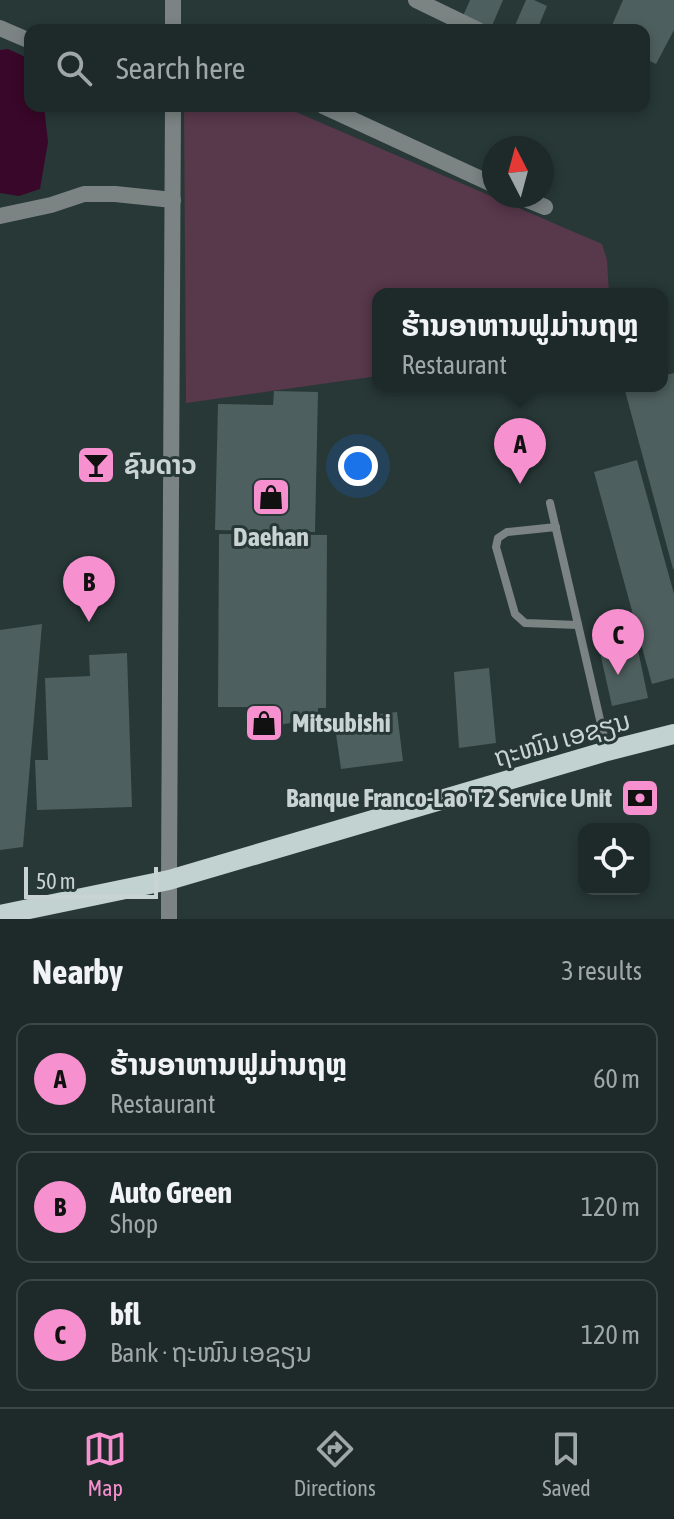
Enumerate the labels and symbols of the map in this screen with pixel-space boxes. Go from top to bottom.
north arrow [482,136,554,208]
pin: A [494,418,546,484]
bar icon: ຊົນດາວ [75,444,117,486]
your location [338,446,378,486]
place label: ຊົນດາວ [124,450,197,480]
shop icon: Daehan [250,476,292,518]
place label: Daehan [233,522,309,552]
pin: B [63,556,115,622]
pin: C [592,609,644,675]
shop icon: Mitsubishi [243,702,285,744]
street label: ຖະໜົນ ເອຊຽນ [490,705,634,774]
place label: Mitsubishi [292,708,391,738]
bank icon: Banque Franco-Lao T2 Service Unit [619,777,661,819]
place label: Banque Franco-Lao T2 Service Unit [286,783,613,813]
scale bar [24,863,158,899]

